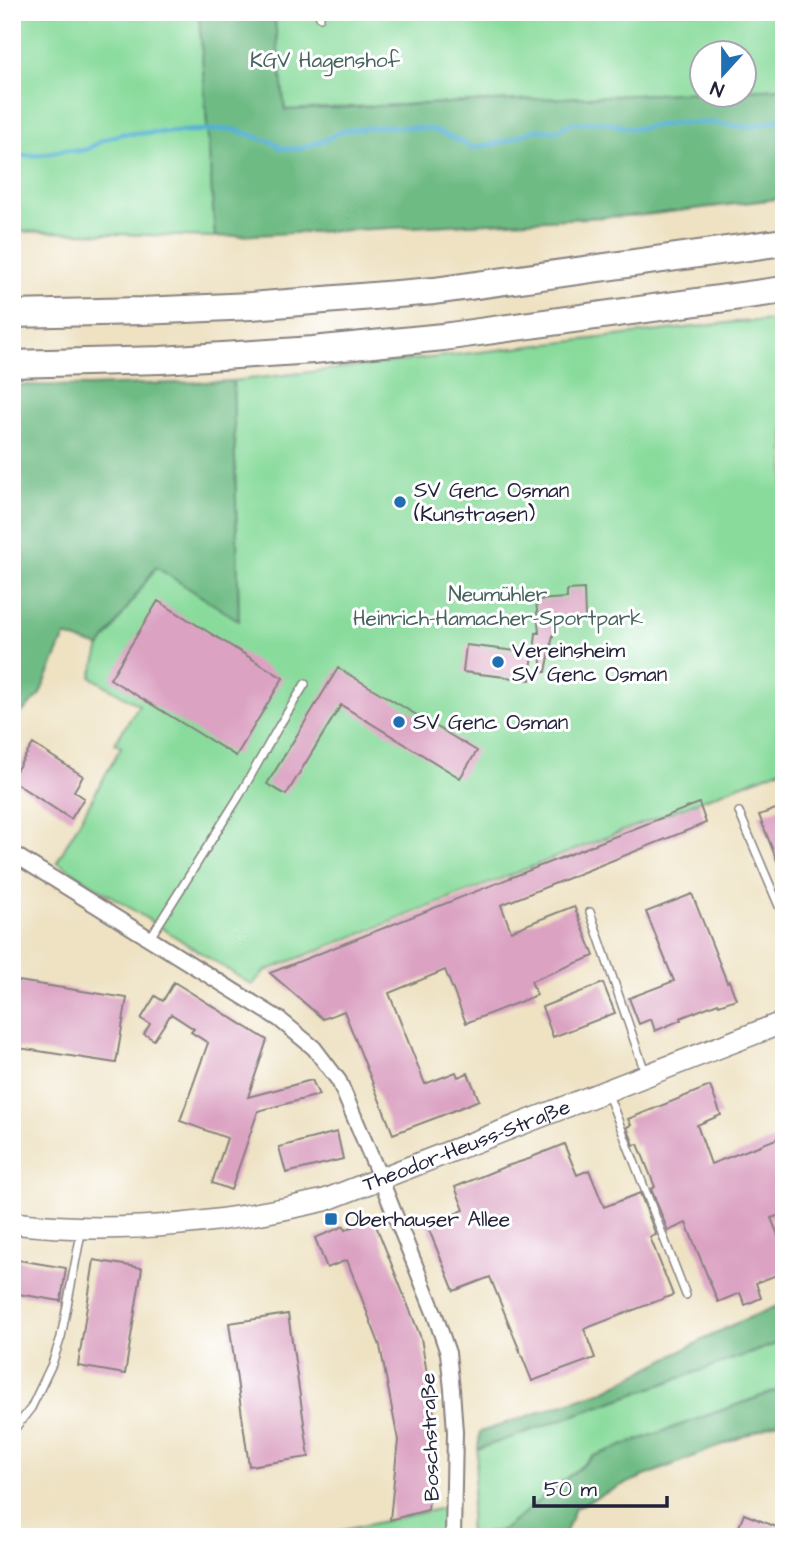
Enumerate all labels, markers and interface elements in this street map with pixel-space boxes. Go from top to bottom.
north arrow [688,38,758,108]
park label: KGV Hagenshof [250,46,401,77]
text: N [707,74,728,103]
place label: SV Genc Osman (Kunstrasen) [414,476,569,529]
marker: SV Genc Osman (Kunstrasen) [392,494,408,510]
park label: Neumühler Heinrich-Hamacher-Sportpark [353,580,643,634]
place label: Vereinsheim SV Genc Osman [512,636,667,689]
marker: Vereinsheim SV Genc Osman [490,654,506,670]
place label: SV Genc Osman [413,708,568,737]
marker: SV Genc Osman [391,714,407,730]
street label: Theodor-Heuss-Straße [358,1092,574,1199]
place label: Oberhauser Allee [345,1205,510,1234]
marker: Oberhauser Allee [323,1211,339,1227]
street label: Boschstraße [413,1372,447,1502]
scale bar [534,1465,666,1509]
text: 50 m [544,1475,598,1504]

